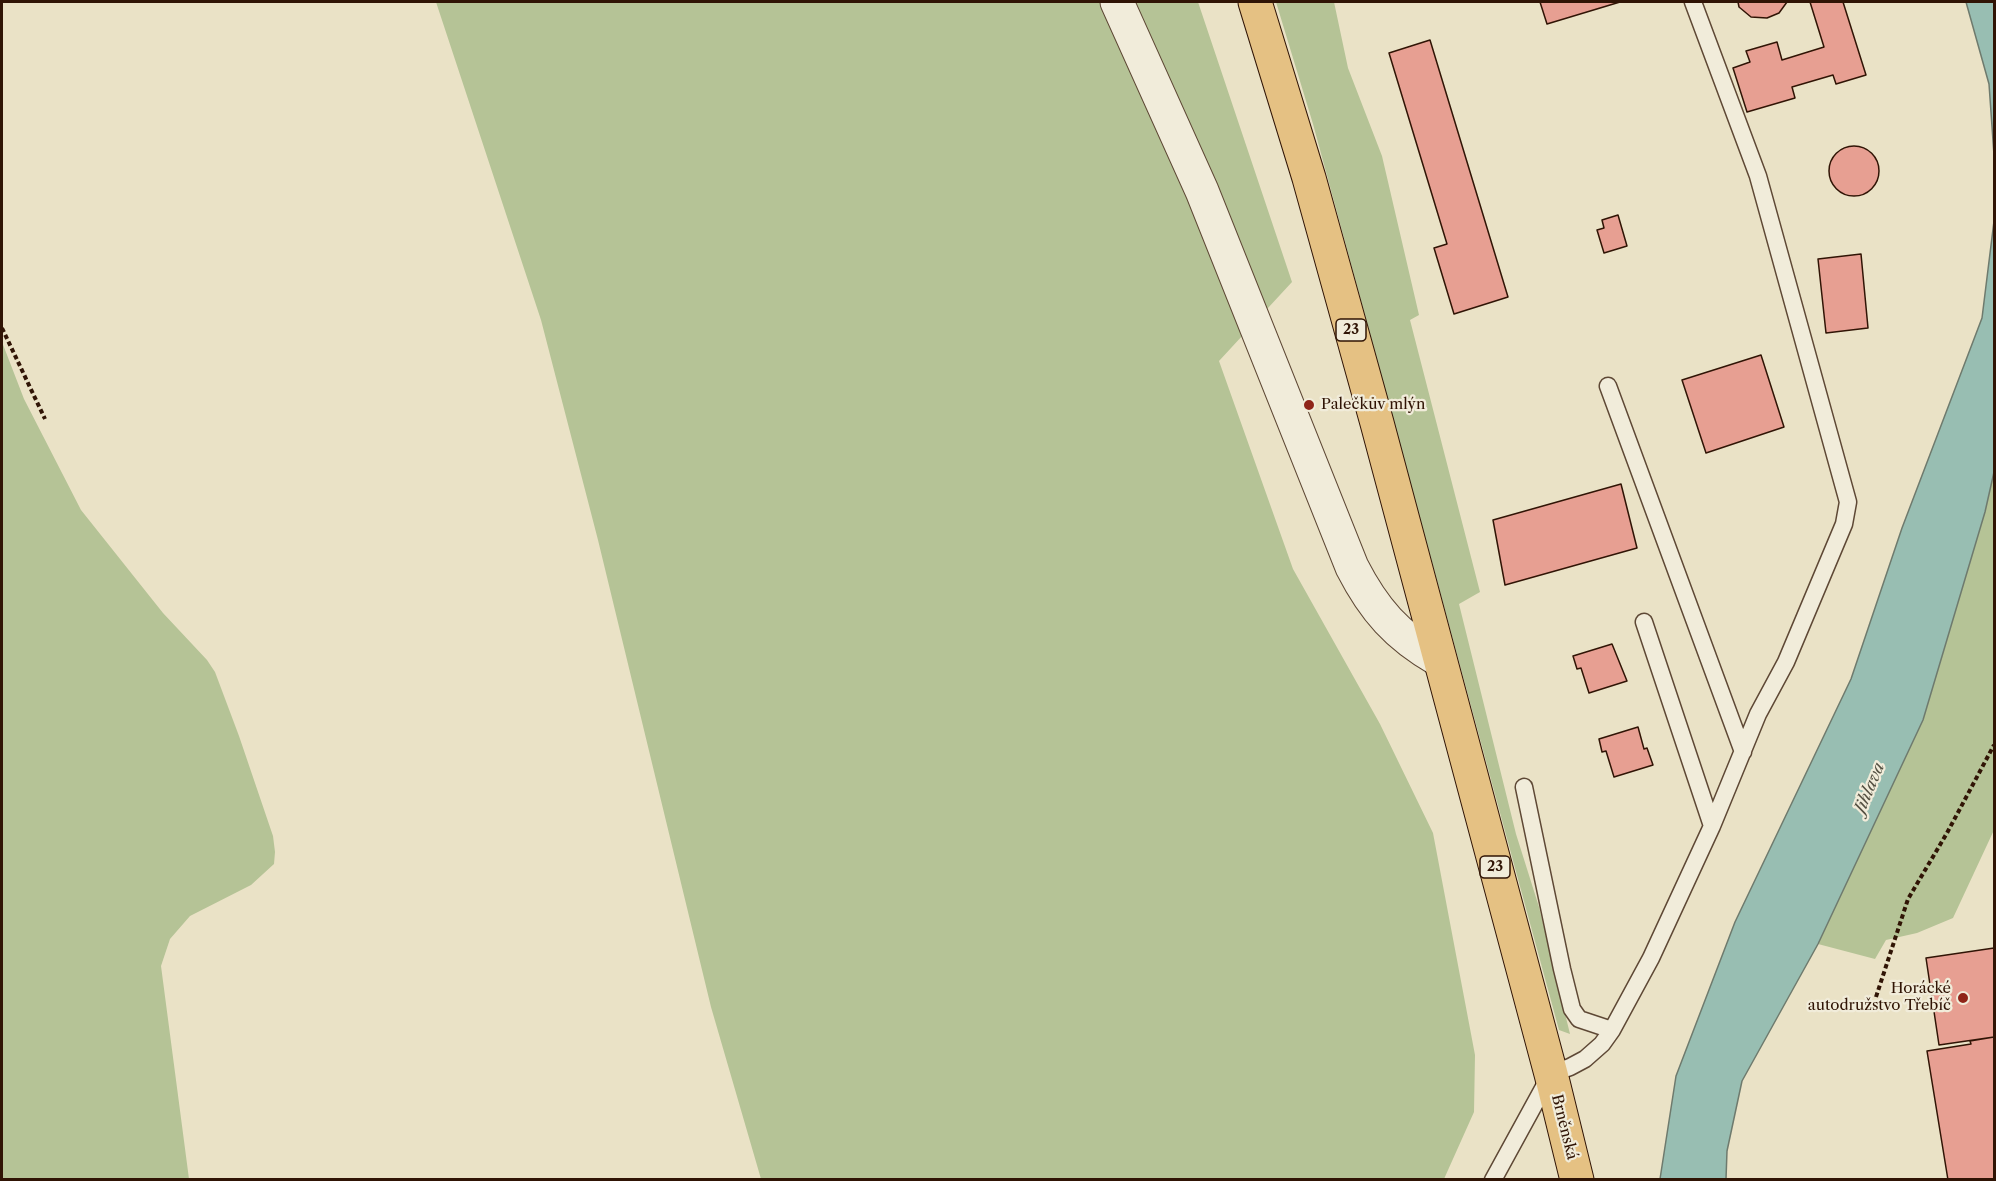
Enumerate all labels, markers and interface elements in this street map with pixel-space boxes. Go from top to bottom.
road number: 23 [1336,319,1366,341]
place label: Palečkův mlýn [1321,396,1425,414]
marker: Palečkův mlýn [1302,398,1316,412]
water label: Jihlava [1851,760,1889,816]
road number: 23 [1480,856,1510,878]
place label: Horácké autodružstvo Třebíč [1808,980,1951,1015]
marker: Horácké autodružstvo Třebíč [1956,991,1970,1005]
street label: Brněnská [1547,1092,1581,1162]

